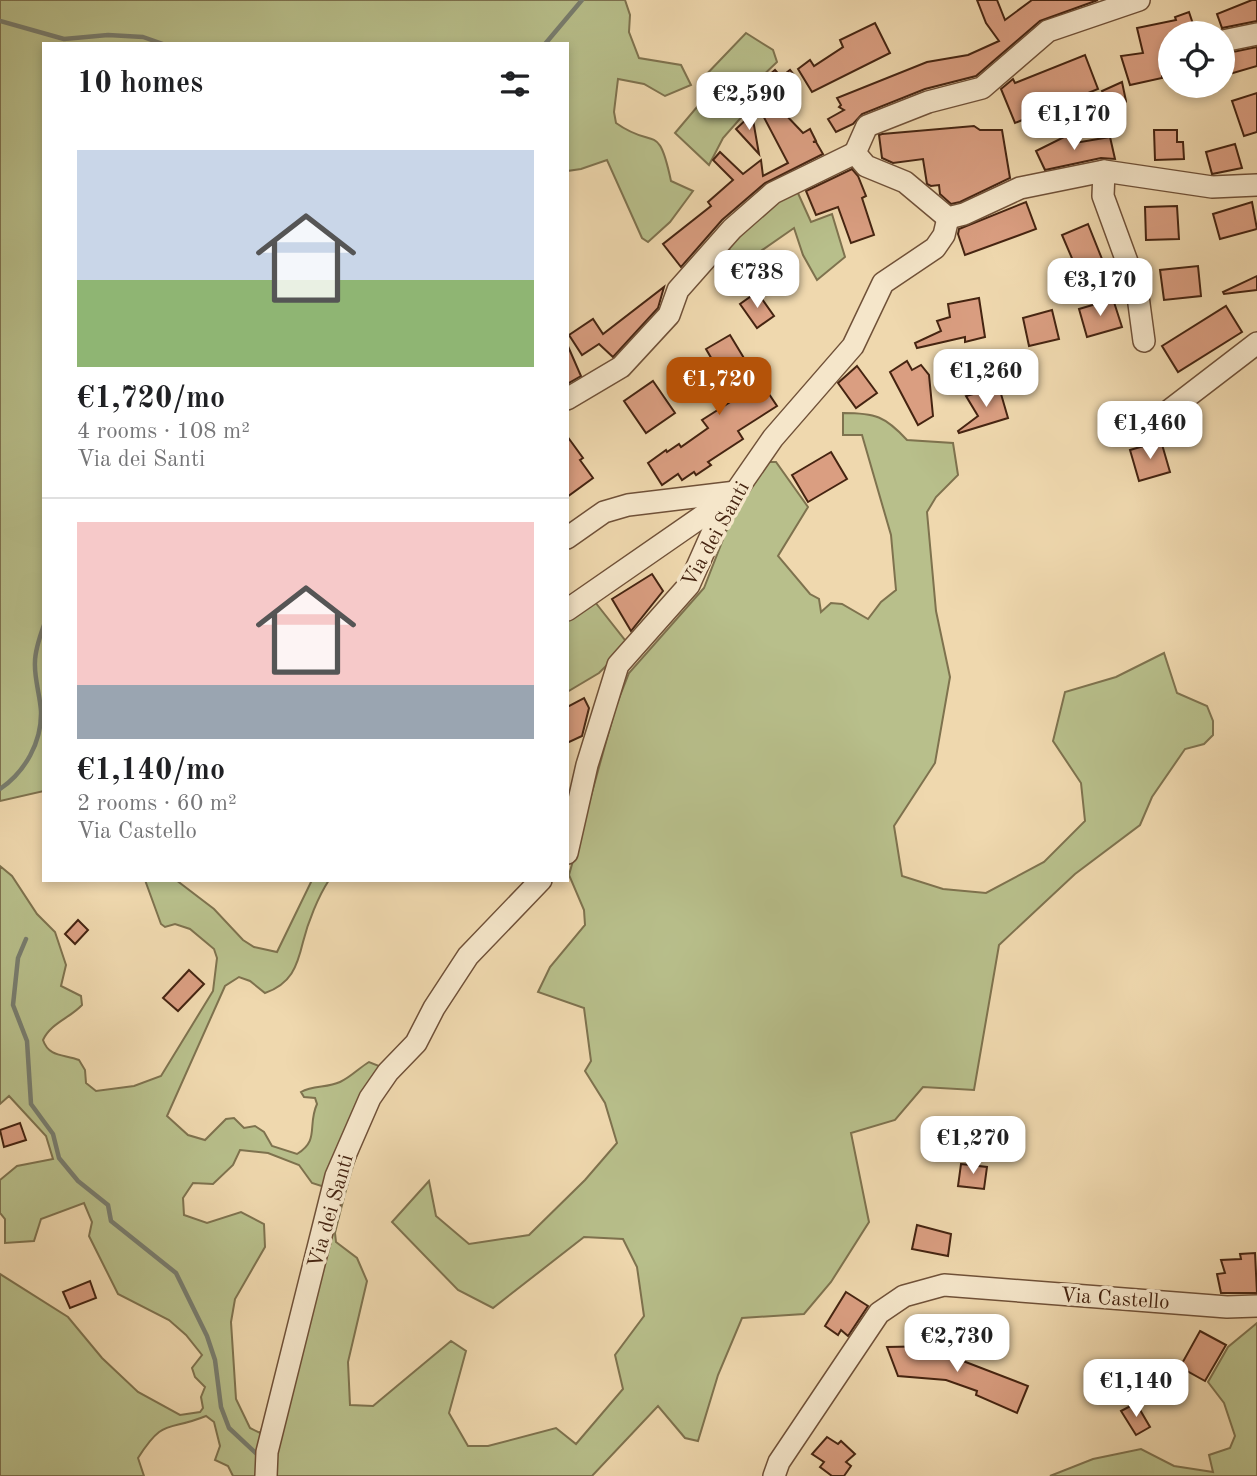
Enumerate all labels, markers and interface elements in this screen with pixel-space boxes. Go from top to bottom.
map controls [1158,21,1235,98]
button: locate [1158,21,1235,98]
icon: filters [496,65,534,103]
text: 10 homes [77,69,203,99]
pin: €2,590 [692,72,806,132]
text: €2,590 [712,83,786,106]
pin: €1,170 [1017,92,1131,152]
text: €1,170 [1037,103,1111,126]
icon: home [243,195,369,321]
pin: €738 [716,250,798,310]
pin: €3,170 [1043,258,1157,318]
text: €738 [730,261,784,284]
text: €3,170 [1063,269,1137,292]
pin: €1,260 [929,350,1043,409]
pin: €1,720 [662,358,776,417]
text: €1,260 [949,360,1023,383]
text: €1,720 [682,368,756,391]
text: €1,720/mo [77,384,225,414]
pin: €1,460 [1093,402,1207,461]
text: €1,460 [1113,412,1187,435]
text: 4 rooms · 108 m² [77,420,250,443]
text: Via dei Santi [77,448,205,471]
street label: Via dei Santi [679,478,754,591]
icon: home [243,567,369,693]
text: €1,140/mo [77,756,225,786]
text: 2 rooms · 60 m² [77,792,237,815]
text: Via Castello [77,820,197,843]
pin: €1,270 [916,1116,1030,1176]
text: €1,270 [936,1127,1010,1150]
street label: Via dei Santi [305,1152,358,1271]
street label: Via Castello [1060,1285,1170,1314]
pin: €2,730 [900,1314,1014,1374]
text: €2,730 [920,1325,994,1348]
pin: €1,140 [1079,1360,1193,1419]
text: €1,140 [1099,1370,1173,1393]

